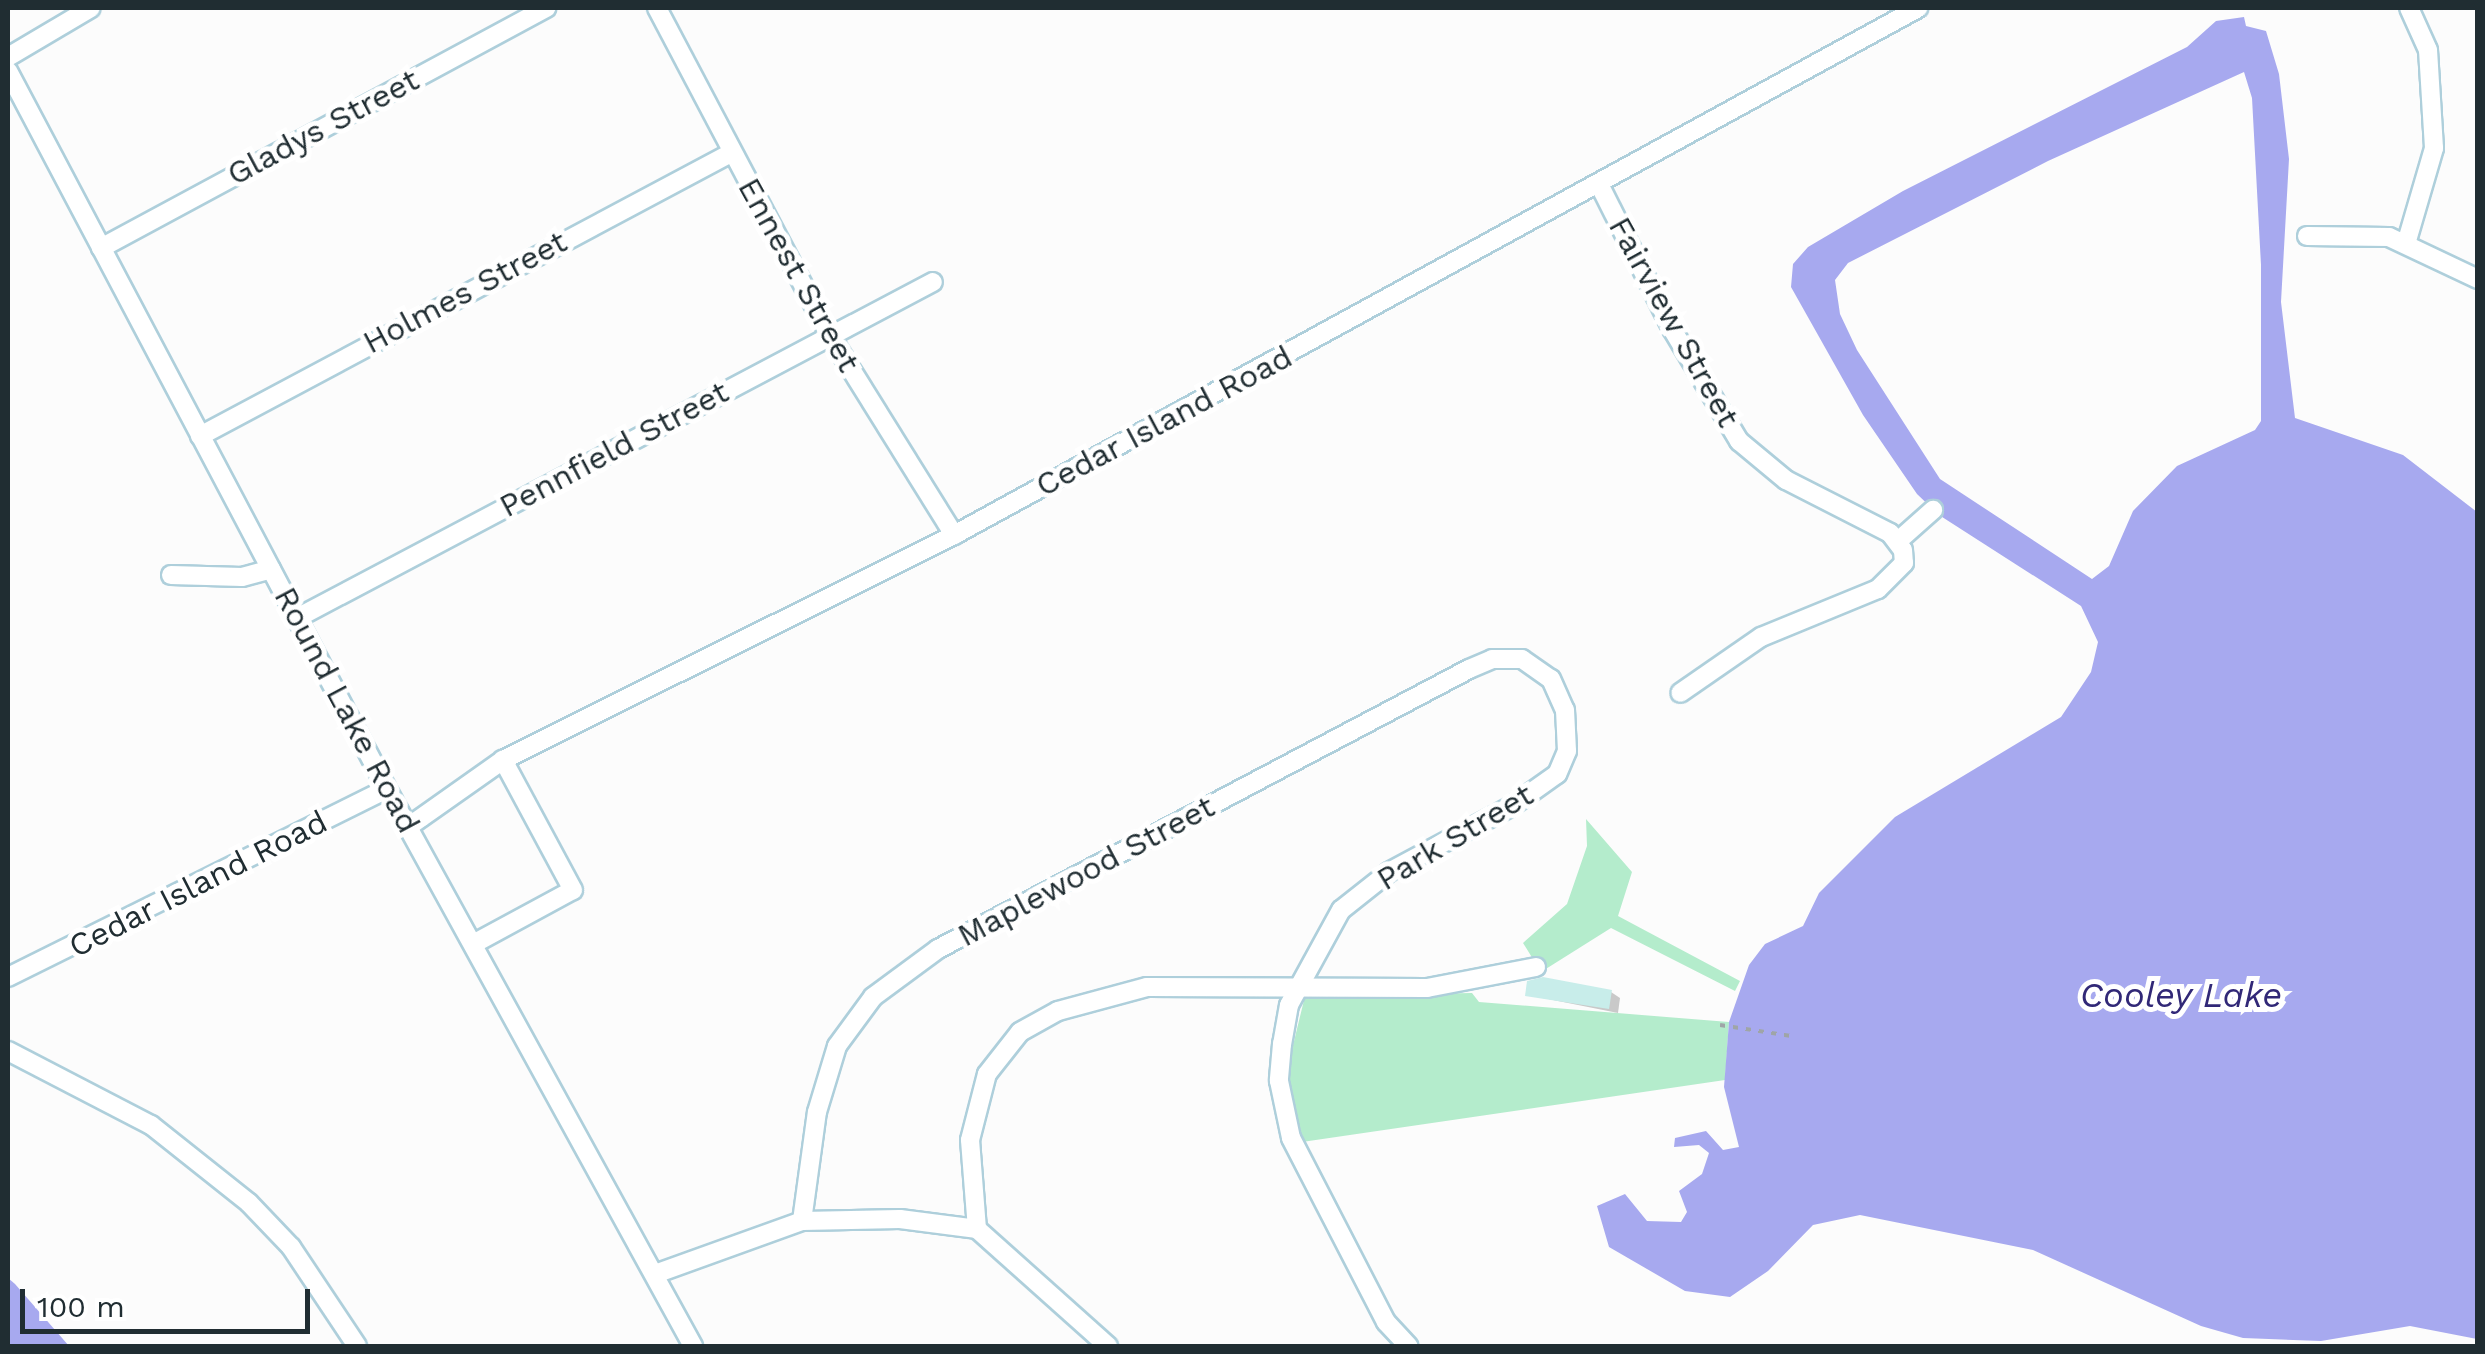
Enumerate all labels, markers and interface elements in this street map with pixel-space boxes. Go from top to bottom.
street label: Gladys Street [221,60,425,194]
street label: Ennest Street [730,171,868,379]
street label: Fairview Street [1600,210,1748,434]
street label: Holmes Street [357,222,573,362]
street label: Cedar Island Road [1029,337,1299,505]
street label: Pennfield Street [493,372,735,526]
street label: Round Lake Road [266,581,428,839]
street label: Park Street [1370,775,1540,899]
street label: Maplewood Street [951,787,1221,955]
street label: Cedar Island Road [62,802,334,966]
water label: Cooley Lake [2079,974,2283,1016]
scale bar [25,1269,315,1331]
text: 100 m [37,1289,125,1324]

